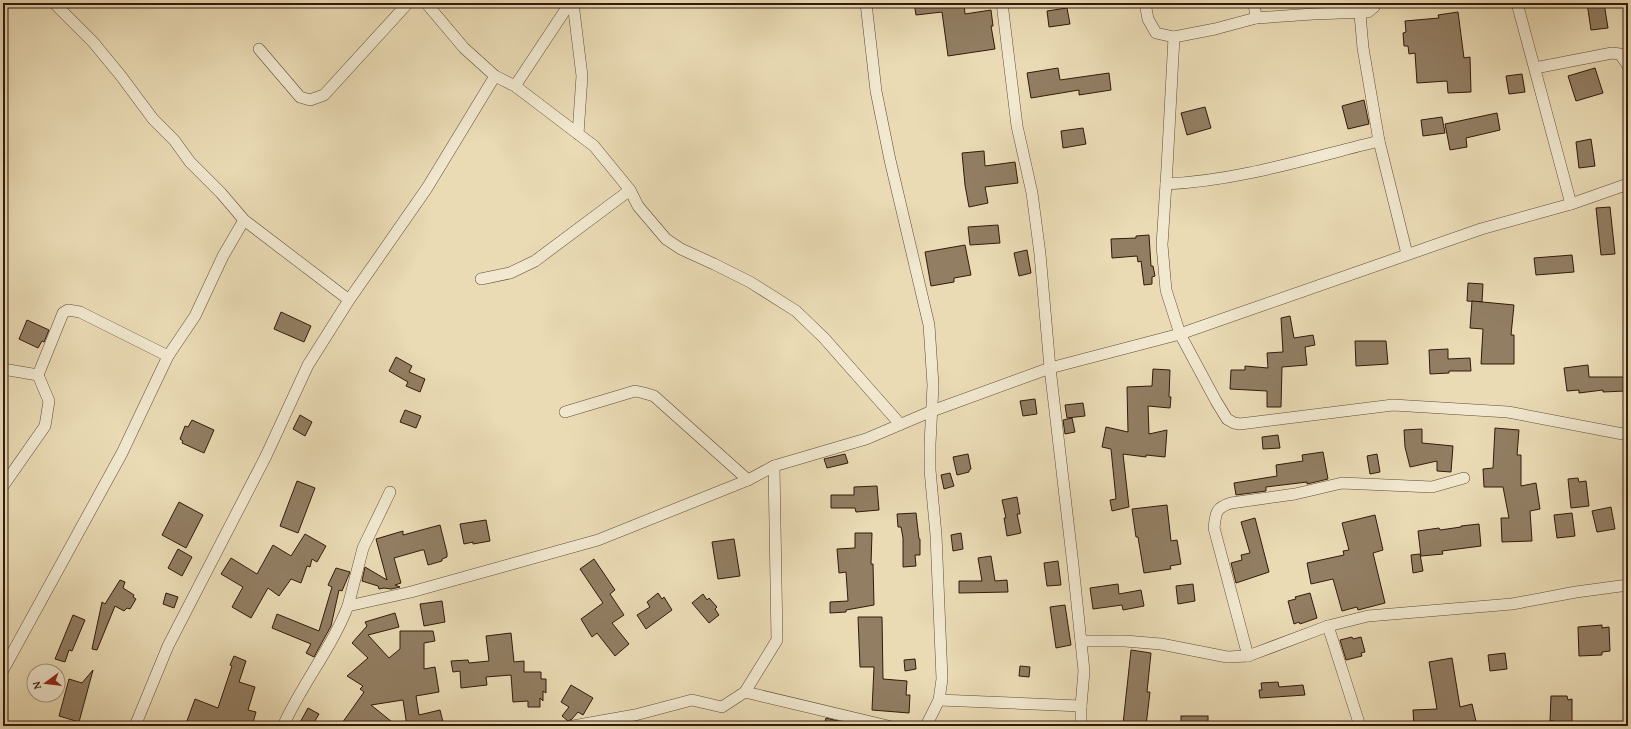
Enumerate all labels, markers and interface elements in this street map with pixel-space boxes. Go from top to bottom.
north arrow [26,663,66,703]
text: N [27,679,45,691]

